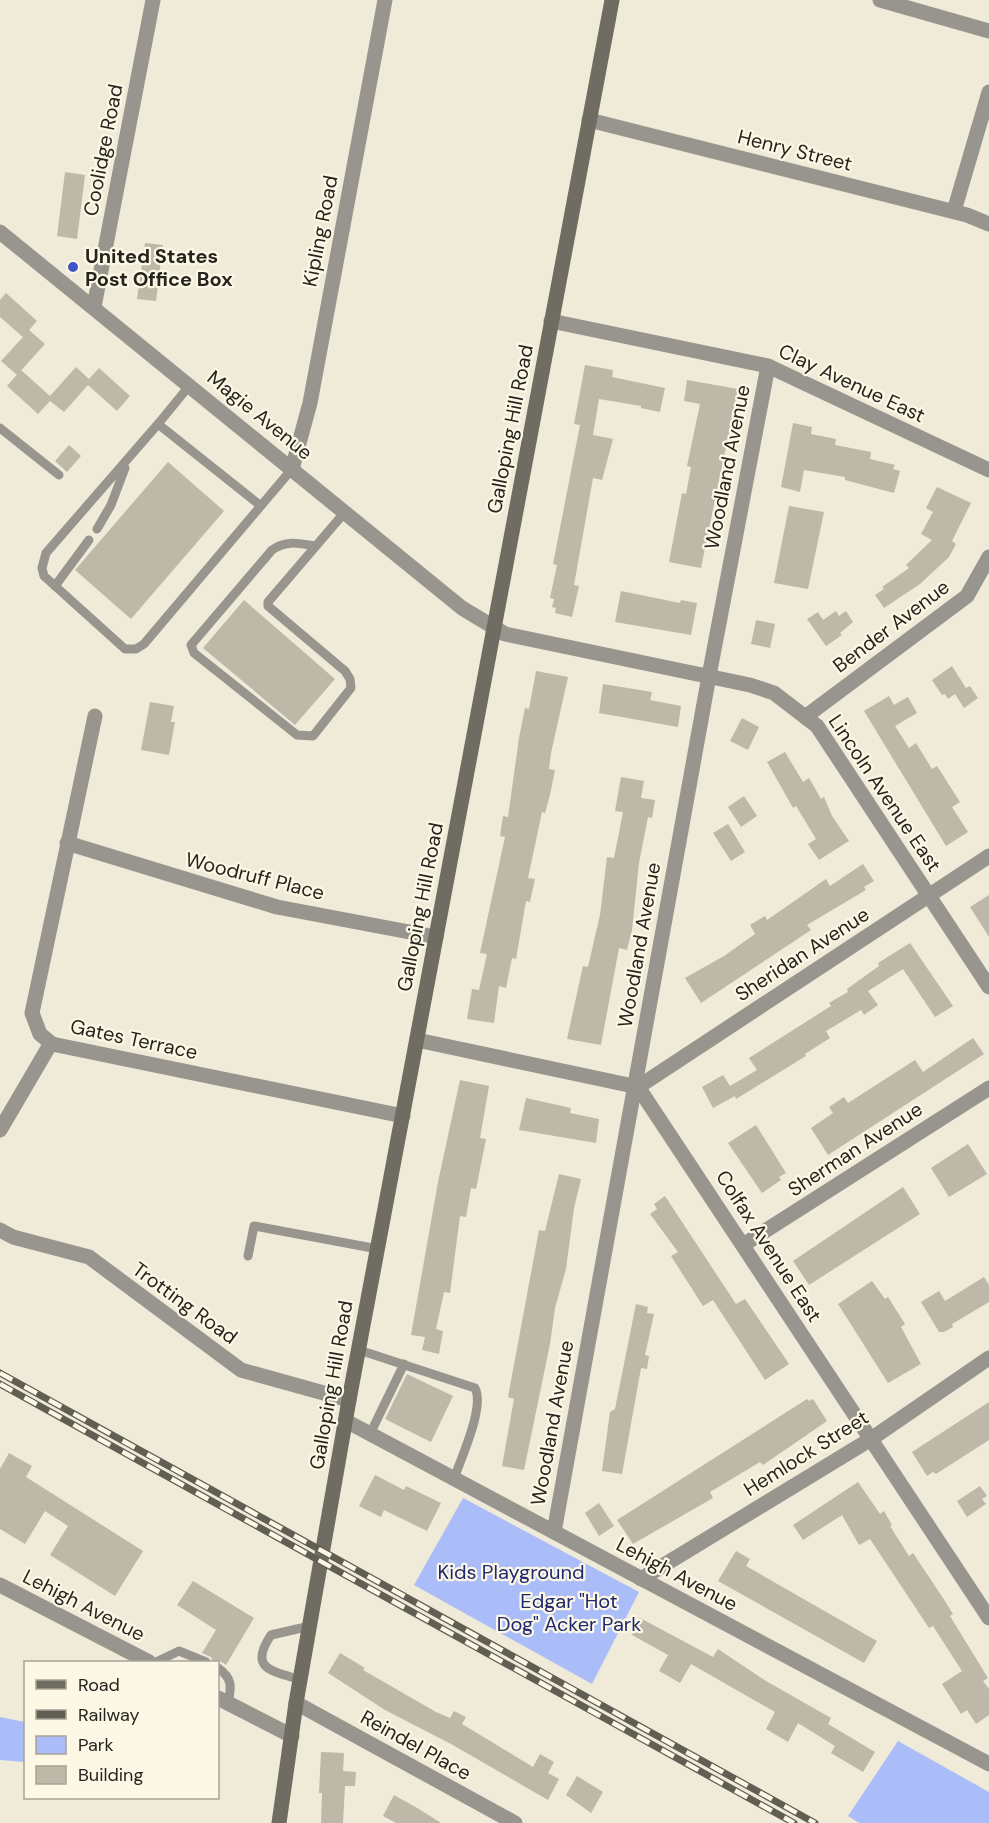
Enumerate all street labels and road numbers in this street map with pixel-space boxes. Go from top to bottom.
street label: Coolidge Road [77,82,129,218]
street label: Henry Street [735,123,855,177]
street label: Kipling Road [296,173,344,289]
street label: Clay Avenue East [775,338,930,428]
street label: Galloping Hill Road [481,342,539,516]
street label: Magie Avenue [202,365,318,465]
street label: Woodland Avenue [698,382,756,552]
street label: Bender Avenue [827,574,955,678]
street label: Lincoln Avenue East [823,709,947,877]
street label: Galloping Hill Road [391,820,449,994]
street label: Woodruff Place [183,846,327,906]
street label: Woodland Avenue [612,860,666,1030]
street label: Sheridan Avenue [730,901,874,1007]
street label: Gates Terrace [68,1013,200,1065]
street label: Sherman Avenue [783,1096,927,1202]
street label: Colfax Avenue East [710,1165,828,1327]
street label: Trotting Road [127,1256,243,1350]
street label: Galloping Hill Road [303,1298,359,1472]
street label: Woodland Avenue [525,1338,579,1508]
street label: Hemlock Street [739,1404,874,1502]
street label: Lehigh Avenue [612,1531,742,1617]
street label: Lehigh Avenue [19,1563,149,1647]
street label: Reindel Place [356,1704,476,1786]

